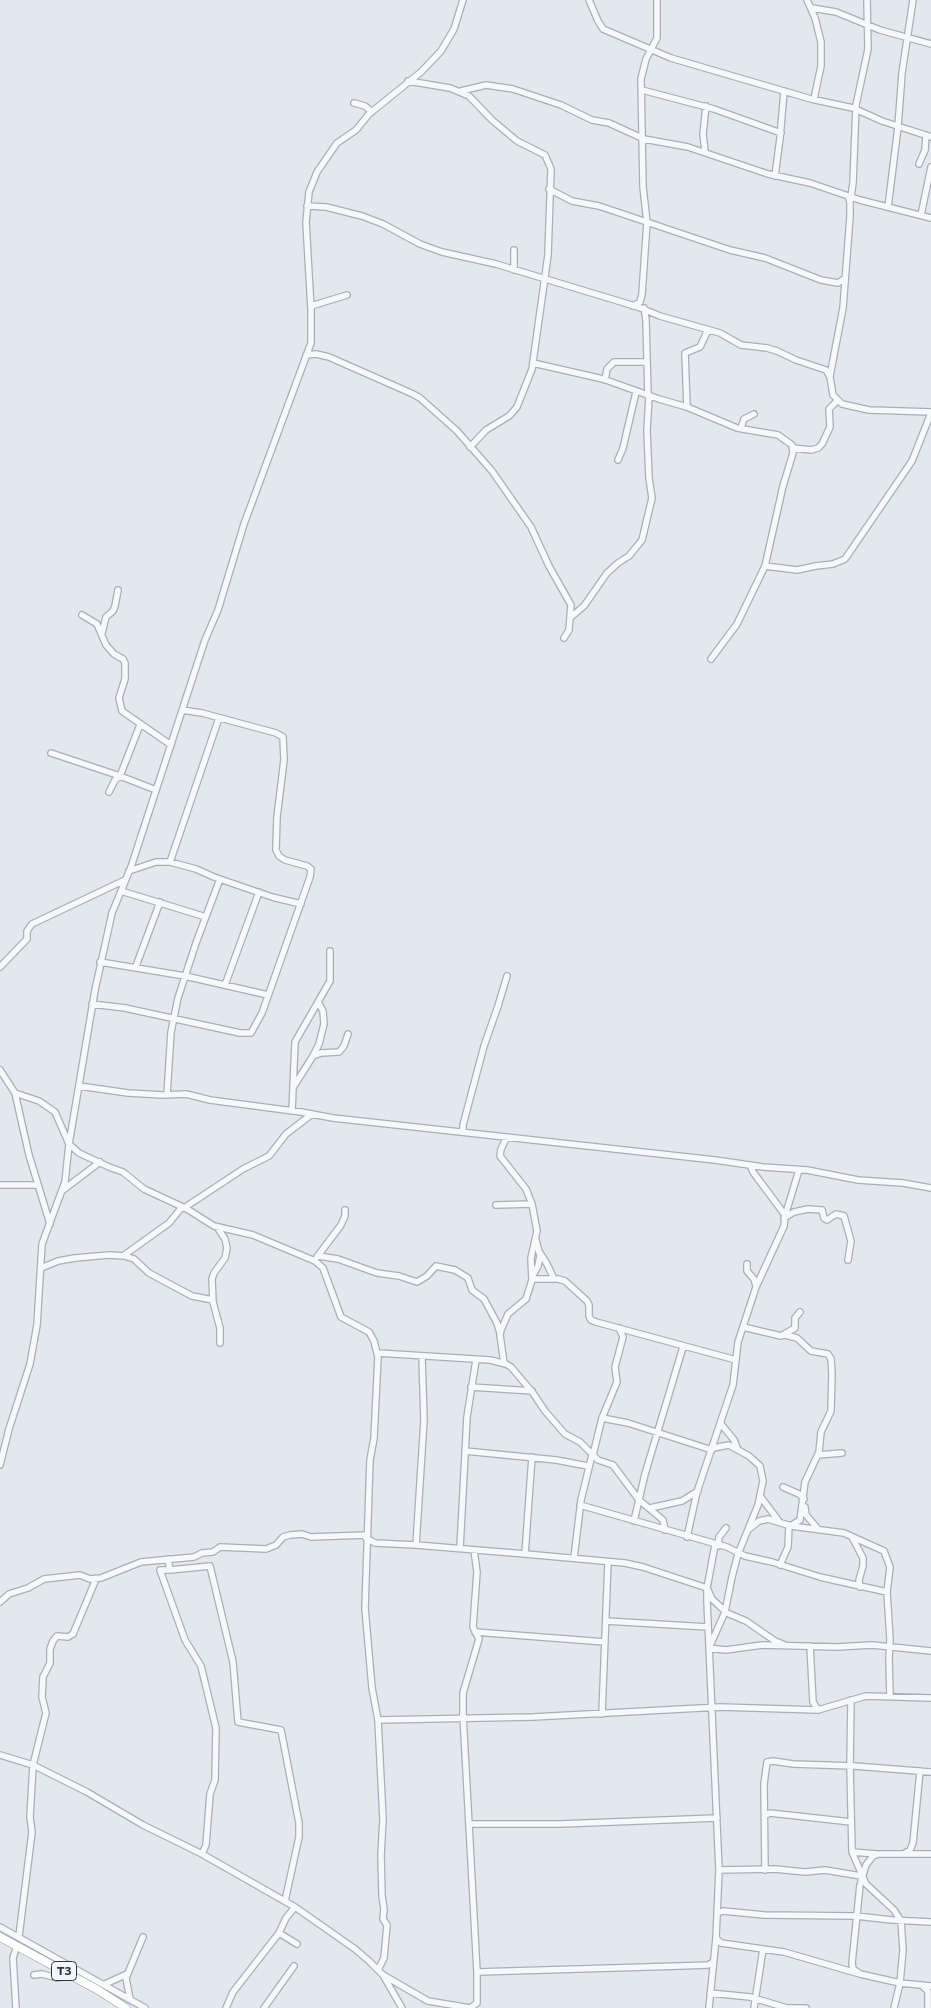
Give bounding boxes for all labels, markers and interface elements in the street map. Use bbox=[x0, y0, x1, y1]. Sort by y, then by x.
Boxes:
road number: T3 bbox=[52, 1962, 76, 1980]

